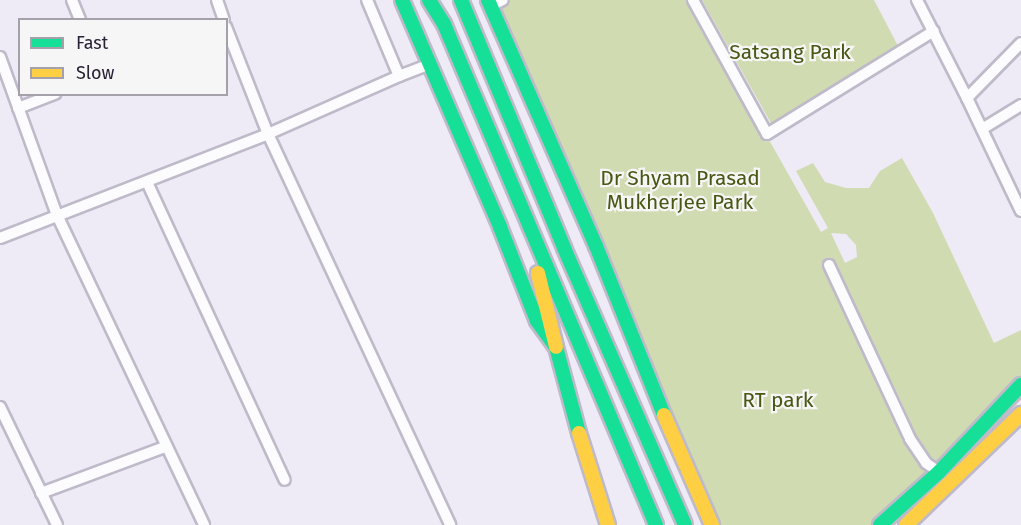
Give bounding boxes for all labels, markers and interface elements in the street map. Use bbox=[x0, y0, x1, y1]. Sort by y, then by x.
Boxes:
legend bbox=[18, 18, 228, 96]
text: Fast bbox=[76, 32, 108, 54]
park label: Satsang Park bbox=[729, 39, 851, 65]
text: Slow bbox=[76, 62, 114, 84]
park label: Dr Shyam Prasad Mukherjee Park bbox=[600, 165, 760, 215]
park label: RT park bbox=[742, 387, 814, 413]

